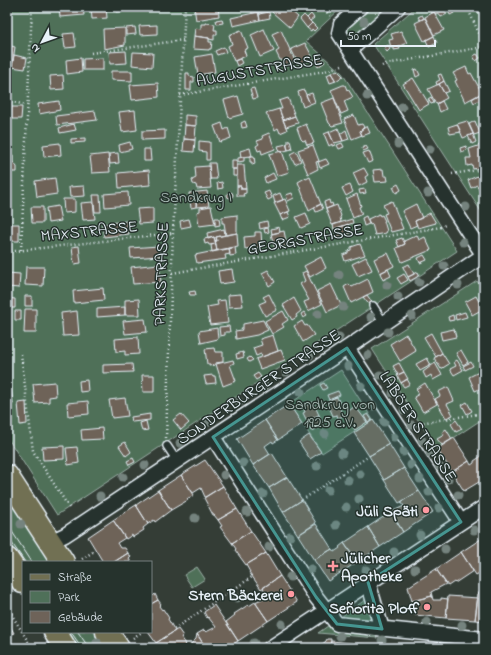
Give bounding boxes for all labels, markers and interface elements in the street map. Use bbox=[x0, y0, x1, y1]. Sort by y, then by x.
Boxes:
north arrow bbox=[22, 22, 62, 62]
scale bar bbox=[341, 22, 435, 48]
text: 50 m bbox=[347, 28, 371, 46]
text: N bbox=[27, 40, 44, 56]
street label: AUGUSTSTRASSE bbox=[194, 48, 324, 94]
park label: Sandkrug I bbox=[160, 186, 232, 210]
street label: MAXSTRASSE bbox=[40, 215, 139, 249]
street label: GEORGSTRASSE bbox=[246, 218, 365, 262]
street label: PARKSTRASSE bbox=[148, 222, 176, 326]
street label: SONDERBURGER STRASSE bbox=[173, 324, 346, 451]
street label: LABÖER STRASSE bbox=[372, 367, 462, 487]
park label: Sandkrug von 1925 e.V. bbox=[285, 393, 375, 435]
place label: Jüli Späti bbox=[356, 500, 418, 524]
marker: Jüli Späti bbox=[421, 505, 431, 515]
place label: Jülicher Apotheke bbox=[341, 547, 403, 589]
legend bbox=[22, 561, 152, 633]
marker: Jülicher Apotheke bbox=[328, 561, 338, 571]
text: Straße bbox=[58, 569, 92, 587]
place label: Stern Bäckerei bbox=[188, 584, 283, 608]
text: Park bbox=[58, 589, 80, 607]
marker: Stern Bäckerei bbox=[286, 589, 296, 599]
place label: Señorita Ploff bbox=[329, 597, 420, 621]
marker: Señorita Ploff bbox=[422, 602, 432, 612]
text: Gebäude bbox=[58, 609, 103, 627]

